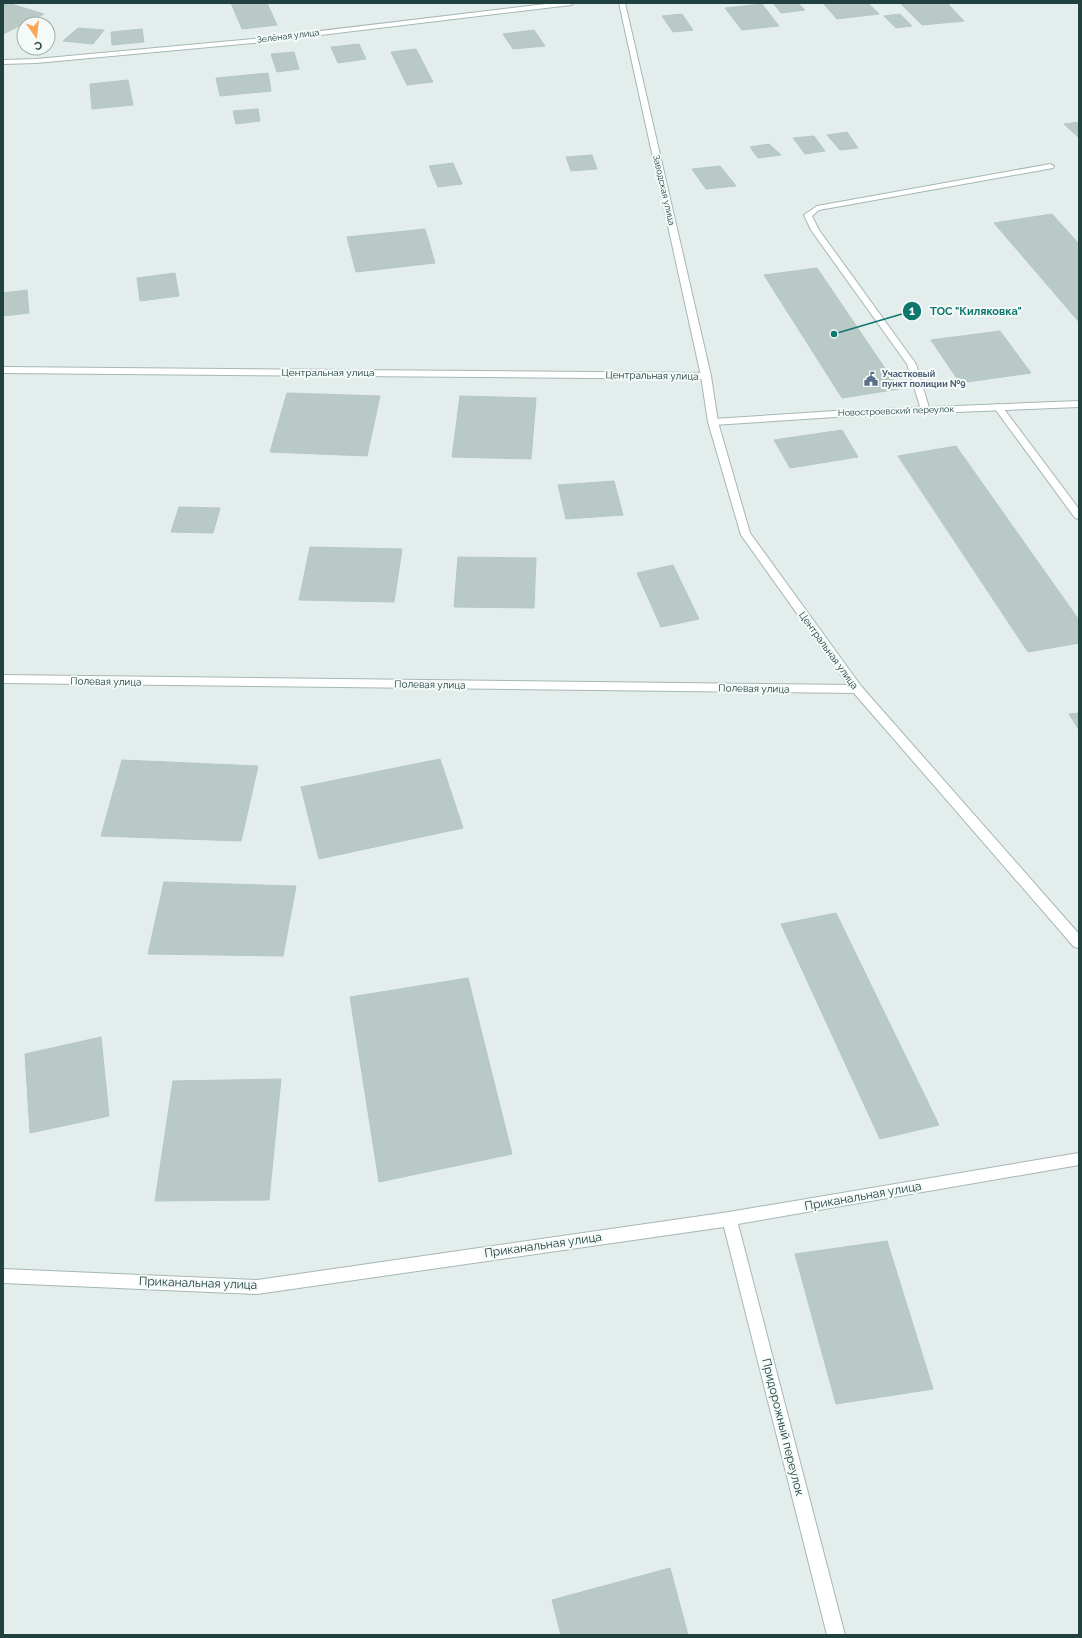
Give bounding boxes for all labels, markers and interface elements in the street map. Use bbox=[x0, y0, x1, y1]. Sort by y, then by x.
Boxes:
north arrow bbox=[16, 16, 56, 56]
street label: Зелёная улица bbox=[256, 27, 320, 45]
text: С bbox=[33, 38, 44, 53]
street label: Заводская улица bbox=[651, 154, 677, 226]
callout: ТОС "Киляковка" bbox=[902, 299, 1030, 322]
text: 1 bbox=[909, 304, 915, 318]
text: ТОС "Киляковка" bbox=[930, 305, 1022, 318]
street label: Центральная улица bbox=[281, 367, 375, 378]
street label: Центральная улица bbox=[605, 369, 699, 382]
place label: Участковый пункт полиции №9 bbox=[881, 369, 966, 389]
public building icon: Участковый пункт полиции №9 bbox=[863, 371, 879, 387]
street label: Новостроевский переулок bbox=[838, 404, 954, 418]
street label: Центральная улица bbox=[797, 609, 860, 691]
street label: Полевая улица bbox=[70, 675, 142, 688]
street label: Полевая улица bbox=[394, 678, 466, 691]
street label: Полевая улица bbox=[718, 682, 790, 695]
street label: Приканальная улица bbox=[803, 1179, 923, 1213]
street label: Приканальная улица bbox=[483, 1230, 603, 1260]
street label: Приканальная улица bbox=[139, 1274, 257, 1292]
street label: Придорожный переулок bbox=[759, 1357, 807, 1497]

